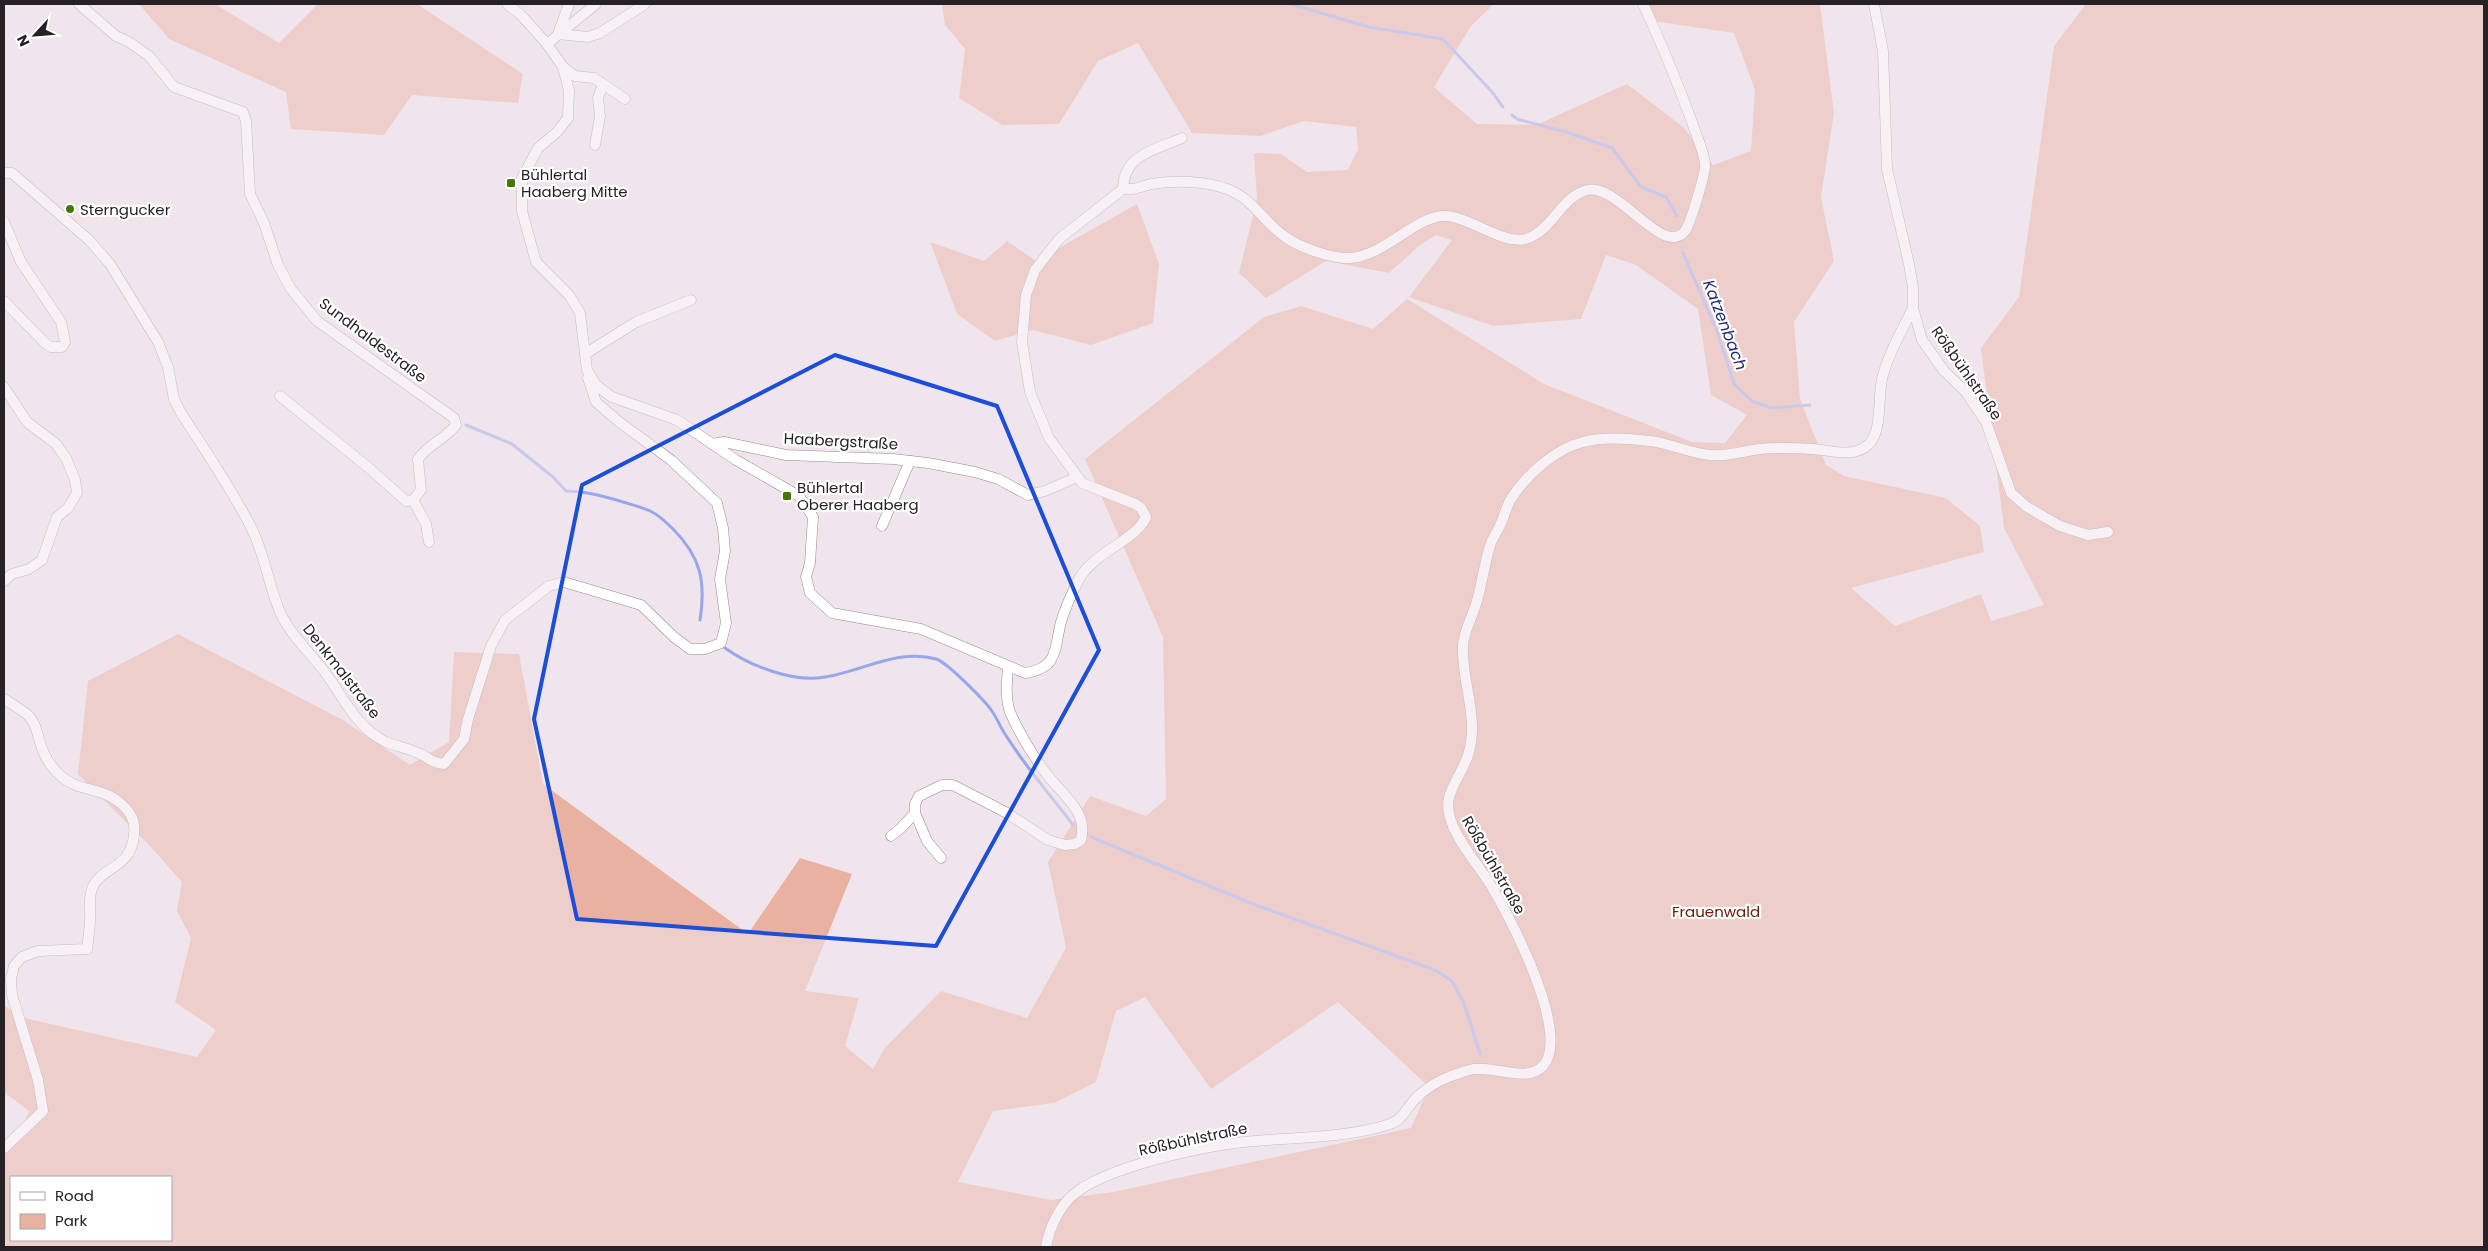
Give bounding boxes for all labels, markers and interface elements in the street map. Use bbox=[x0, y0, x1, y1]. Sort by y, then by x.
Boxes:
north arrow bbox=[10, 10, 60, 60]
text: N bbox=[12, 32, 35, 50]
place label: Bühlertal Haaberg Mitte bbox=[521, 164, 628, 202]
marker: Bühlertal Haaberg Mitte bbox=[505, 177, 517, 189]
place label: Sterngucker bbox=[80, 199, 171, 220]
marker: Sterngucker bbox=[64, 203, 76, 215]
water label: Katzenbach bbox=[1697, 276, 1753, 374]
street label: Sundhaldestraße bbox=[315, 293, 431, 387]
street label: Rößbühlstraße bbox=[1927, 322, 2007, 424]
street label: Haabergstraße bbox=[783, 428, 899, 454]
place label: Bühlertal Oberer Haaberg bbox=[797, 477, 919, 515]
marker: Bühlertal Oberer Haaberg bbox=[781, 490, 793, 502]
street label: Denkmalstraße bbox=[298, 619, 386, 723]
street label: Rößbühlstraße bbox=[1457, 812, 1531, 918]
park label: Frauenwald bbox=[1672, 901, 1760, 922]
street label: Rößbühlstraße bbox=[1137, 1117, 1249, 1161]
legend bbox=[10, 1176, 172, 1241]
text: Road bbox=[55, 1185, 94, 1206]
text: Park bbox=[55, 1210, 87, 1231]

